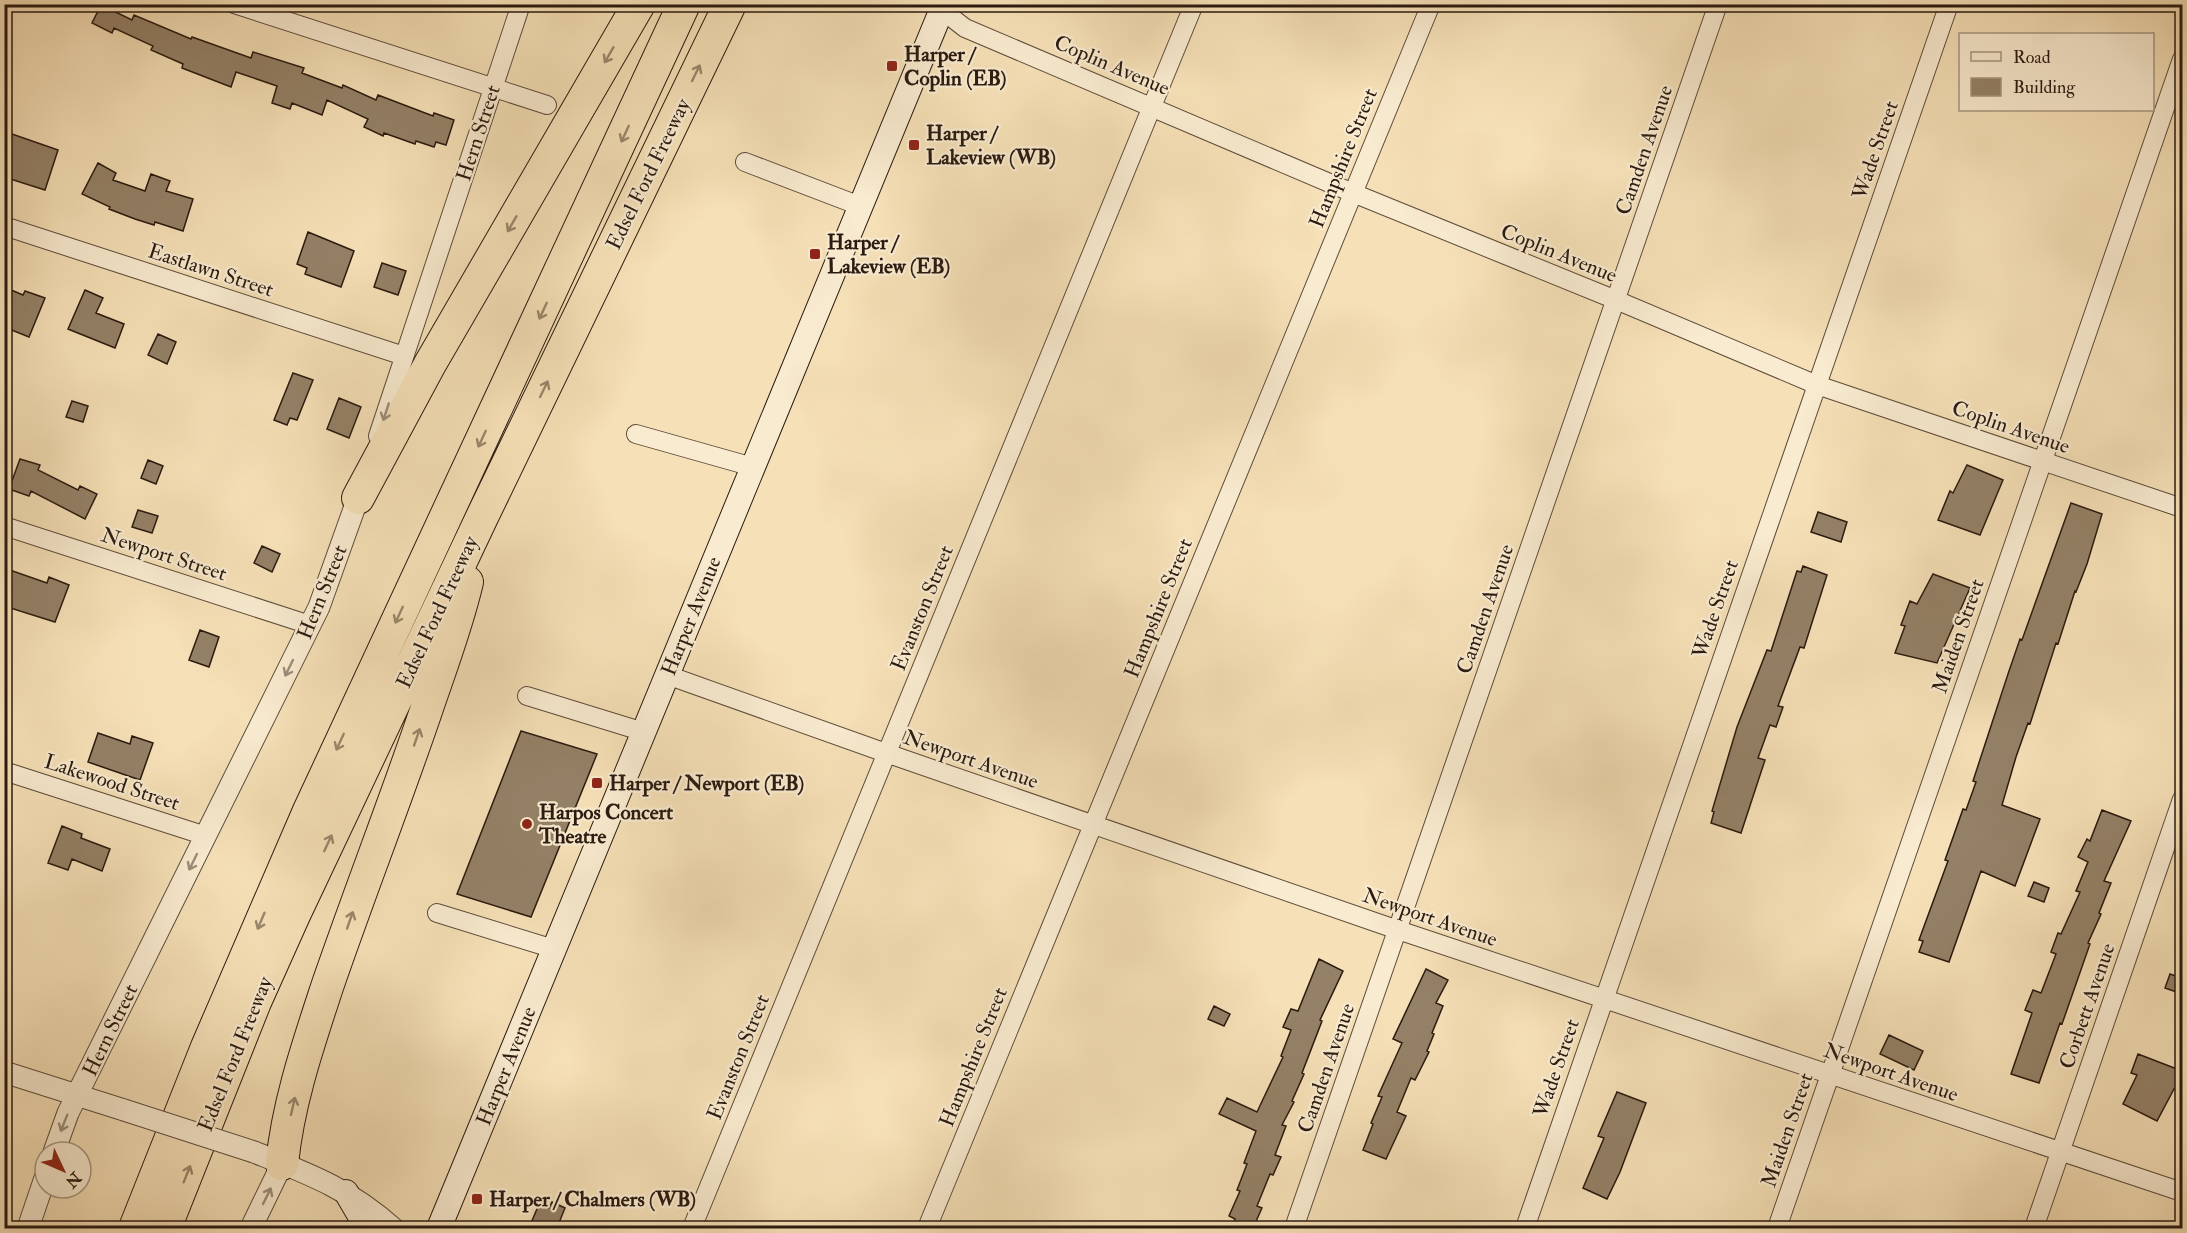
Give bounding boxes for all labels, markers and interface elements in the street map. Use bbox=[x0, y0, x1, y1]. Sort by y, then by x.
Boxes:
street label: Coplin Avenue bbox=[1050, 29, 1174, 102]
legend bbox=[1959, 33, 2154, 111]
place label: Harper / Coplin (EB) bbox=[904, 41, 1007, 92]
one-way arrow bbox=[603, 45, 614, 63]
text: Road bbox=[2013, 46, 2051, 69]
marker: Harper / Coplin (EB) bbox=[885, 59, 899, 73]
one-way arrow bbox=[691, 65, 703, 83]
text: Building bbox=[2013, 76, 2076, 99]
street label: Hern Street bbox=[450, 82, 507, 185]
street label: Camden Avenue bbox=[1610, 82, 1679, 219]
street label: Hampshire Street bbox=[1303, 84, 1384, 232]
street label: Edsel Ford Freeway bbox=[600, 93, 697, 254]
street label: Wade Street bbox=[1846, 97, 1905, 204]
place label: Harper / Lakeview (WB) bbox=[926, 120, 1056, 171]
one-way arrow bbox=[619, 124, 630, 143]
marker: Harper / Lakeview (WB) bbox=[907, 138, 921, 152]
one-way arrow bbox=[506, 215, 518, 232]
street label: Coplin Avenue bbox=[1497, 218, 1621, 289]
place label: Harper / Lakeview (EB) bbox=[827, 229, 950, 280]
street label: Eastlawn Street bbox=[145, 237, 277, 304]
marker: Harper / Lakeview (EB) bbox=[808, 247, 822, 261]
one-way arrow bbox=[536, 301, 548, 319]
one-way arrow bbox=[539, 380, 550, 398]
street label: Coplin Avenue bbox=[1948, 395, 2074, 460]
one-way arrow bbox=[380, 402, 391, 421]
one-way arrow bbox=[476, 429, 488, 447]
street label: Newport Street bbox=[98, 521, 230, 588]
street label: Edsel Ford Freeway bbox=[390, 531, 485, 693]
street label: Hampshire Street bbox=[1118, 534, 1199, 682]
street label: Hern Street bbox=[291, 541, 354, 643]
street label: Evanston Street bbox=[885, 541, 960, 675]
street label: Camden Avenue bbox=[1451, 541, 1520, 678]
street label: Harper Avenue bbox=[655, 552, 728, 680]
street label: Wade Street bbox=[1686, 556, 1745, 663]
street label: Maiden Street bbox=[1926, 575, 1991, 697]
one-way arrow bbox=[393, 606, 405, 624]
one-way arrow bbox=[282, 659, 294, 677]
street label: Newport Avenue bbox=[900, 724, 1042, 795]
one-way arrow bbox=[413, 728, 424, 747]
one-way arrow bbox=[334, 733, 345, 751]
street label: Lakewood Street bbox=[41, 748, 183, 817]
place label: Harper / Newport (EB) bbox=[609, 770, 804, 797]
marker: Harper / Newport (EB) bbox=[590, 776, 604, 790]
place label: Harpos Concert Theatre bbox=[538, 799, 673, 850]
marker: Harpos Concert Theatre bbox=[520, 817, 534, 831]
one-way arrow bbox=[323, 834, 335, 852]
one-way arrow bbox=[186, 852, 198, 870]
street label: Newport Avenue bbox=[1359, 882, 1501, 953]
one-way arrow bbox=[255, 911, 266, 929]
one-way arrow bbox=[345, 911, 356, 930]
street label: Corbett Avenue bbox=[2053, 940, 2122, 1073]
street label: Edsel Ford Freeway bbox=[192, 972, 279, 1136]
street label: Hern Street bbox=[77, 979, 144, 1081]
street label: Hampshire Street bbox=[933, 983, 1014, 1131]
street label: Evanston Street bbox=[701, 990, 776, 1124]
street label: Camden Avenue bbox=[1292, 1000, 1361, 1137]
street label: Harper Avenue bbox=[470, 1002, 543, 1130]
street label: Wade Street bbox=[1527, 1015, 1586, 1122]
street label: Newport Avenue bbox=[1820, 1037, 1962, 1108]
street label: Maiden Street bbox=[1755, 1069, 1820, 1191]
one-way arrow bbox=[287, 1097, 299, 1116]
one-way arrow bbox=[58, 1113, 69, 1132]
north arrow bbox=[33, 1140, 93, 1200]
one-way arrow bbox=[182, 1165, 193, 1184]
text: N bbox=[60, 1167, 86, 1192]
place label: Harper / Chalmers (WB) bbox=[489, 1186, 696, 1213]
one-way arrow bbox=[261, 1188, 273, 1206]
marker: Harper / Chalmers (WB) bbox=[470, 1192, 484, 1206]

